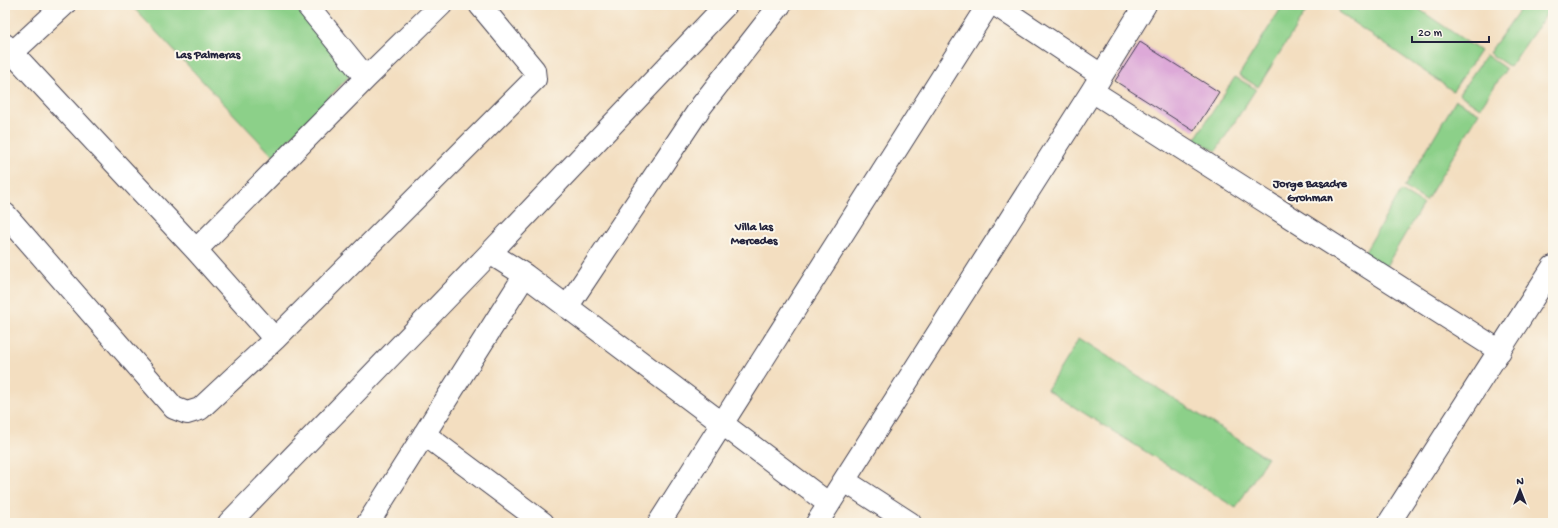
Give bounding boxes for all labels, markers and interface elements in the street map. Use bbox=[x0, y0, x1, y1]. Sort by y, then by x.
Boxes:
scale bar bbox=[1412, 18, 1489, 44]
text: 20 m bbox=[1418, 27, 1443, 41]
district label: Las Palmeras bbox=[176, 49, 241, 63]
district label: Jorge Basadre Grohman bbox=[1272, 178, 1348, 206]
district label: Villa las Mercedes bbox=[731, 221, 778, 249]
north arrow bbox=[1500, 470, 1540, 510]
text: N bbox=[1516, 476, 1524, 488]

